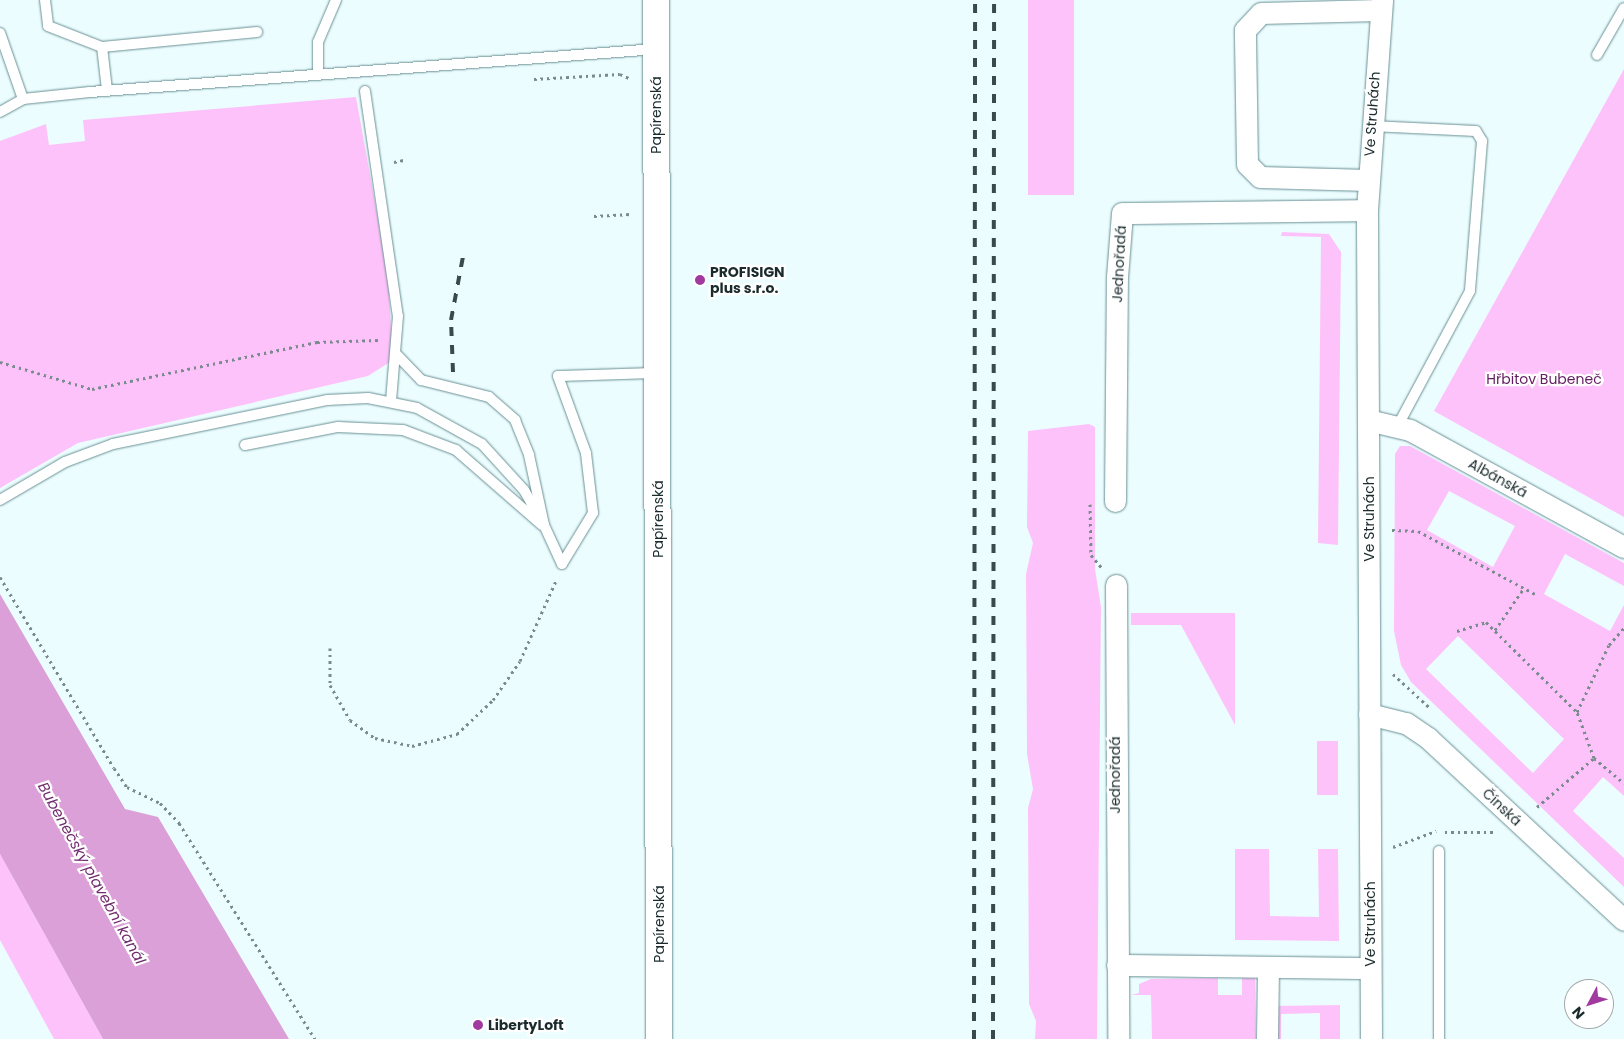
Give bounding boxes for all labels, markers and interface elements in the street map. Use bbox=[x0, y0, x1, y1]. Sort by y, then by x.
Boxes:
street label: Ve Struhách bbox=[1361, 71, 1383, 157]
street label: Papírenská bbox=[648, 76, 664, 154]
street label: Jednořadá bbox=[1109, 225, 1129, 303]
place label: PROFISIGN plus s.r.o. bbox=[710, 264, 785, 296]
marker: PROFISIGN plus s.r.o. bbox=[694, 274, 706, 286]
park label: Hřbitov Bubeneč bbox=[1486, 371, 1602, 387]
street label: Albánská bbox=[1466, 455, 1530, 501]
street label: Ve Struhách bbox=[1361, 476, 1377, 562]
street label: Papírenská bbox=[650, 480, 666, 558]
street label: Jednořadá bbox=[1107, 736, 1123, 814]
water label: Bubenečský plavební kanál bbox=[34, 779, 150, 967]
street label: Čínská bbox=[1479, 785, 1525, 829]
street label: Ve Struhách bbox=[1362, 881, 1378, 967]
street label: Papírenská bbox=[651, 885, 667, 963]
north arrow bbox=[1564, 979, 1614, 1029]
text: N bbox=[1567, 1003, 1589, 1023]
place label: LibertyLoft bbox=[488, 1017, 564, 1033]
marker: LibertyLoft bbox=[472, 1019, 484, 1031]

